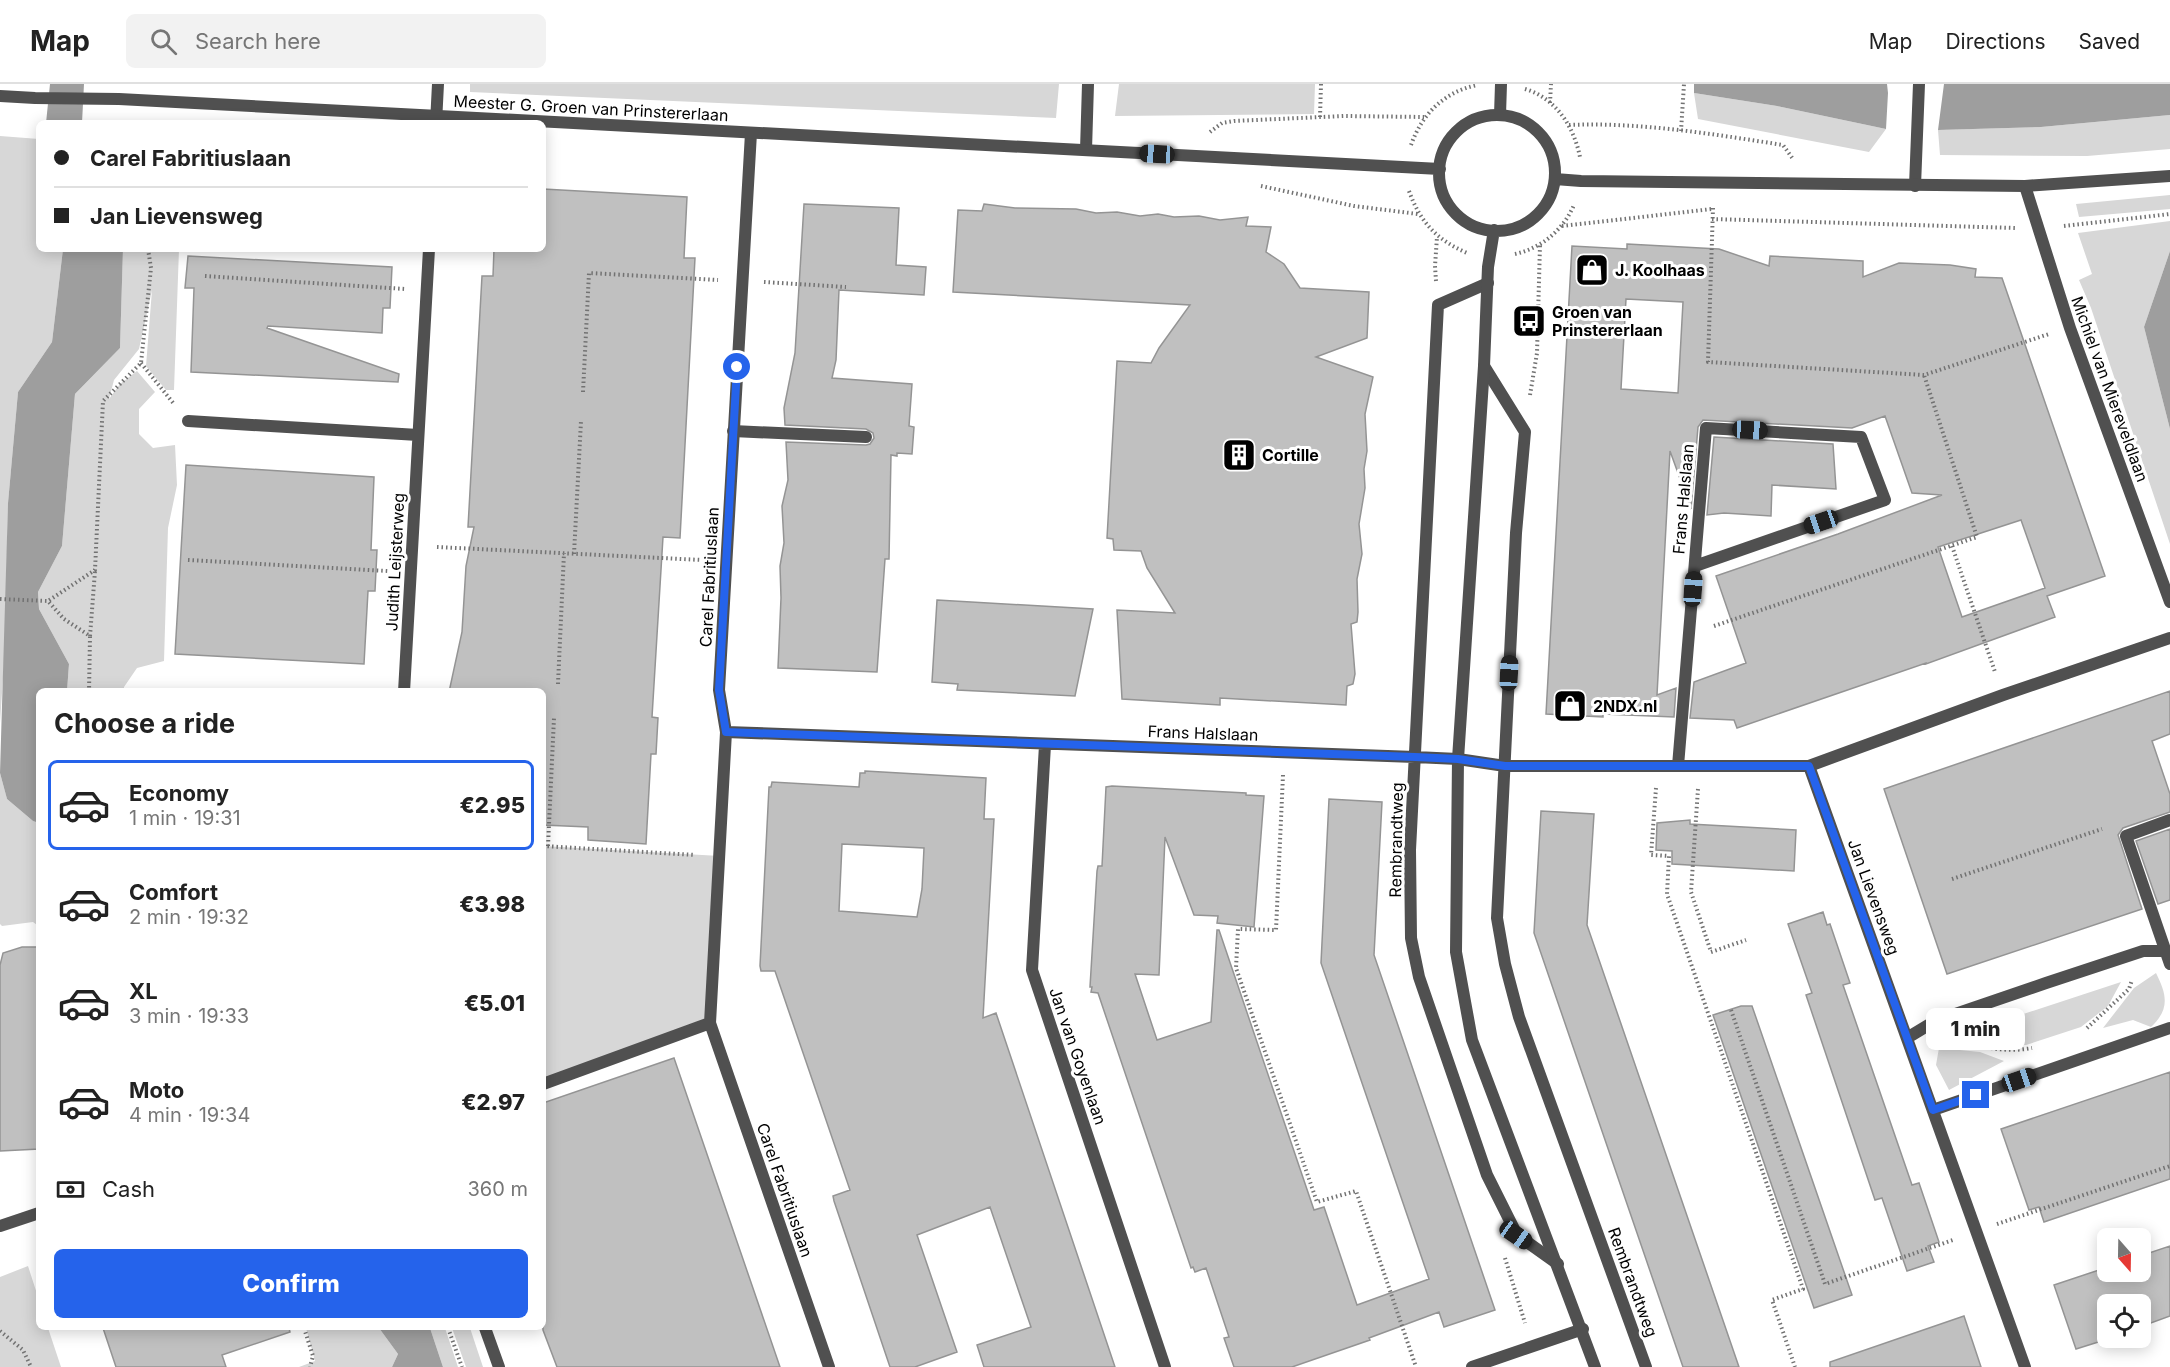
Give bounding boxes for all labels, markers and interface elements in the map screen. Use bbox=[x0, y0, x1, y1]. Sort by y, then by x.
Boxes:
search box bbox=[126, 14, 546, 68]
text: Map bbox=[30, 24, 90, 58]
icon: search bbox=[147, 25, 180, 58]
text: Search here bbox=[195, 28, 321, 54]
text: Map bbox=[1869, 29, 1912, 54]
text: Directions bbox=[1945, 29, 2046, 54]
text: Saved bbox=[2079, 29, 2140, 54]
street label: Meester G. Groen van Prinstererlaan bbox=[453, 91, 729, 125]
car bbox=[1139, 144, 1175, 164]
text: Carel Fabritiuslaan bbox=[90, 145, 291, 171]
text: Jan Lievensweg bbox=[90, 203, 263, 229]
shop icon: J. Koolhaas bbox=[1574, 252, 1610, 288]
place label: J. Koolhaas bbox=[1615, 260, 1705, 280]
street label: Michiel van Miereveldlaan bbox=[2067, 294, 2153, 484]
place label: Groen van Prinstererlaan bbox=[1552, 302, 1663, 340]
bus stop icon: Groen van Prinstererlaan bbox=[1511, 303, 1547, 339]
route start bbox=[723, 353, 750, 380]
car bbox=[1732, 420, 1768, 440]
building icon: Cortille bbox=[1221, 437, 1257, 473]
street label: Frans Halslaan bbox=[1668, 443, 1698, 555]
place label: Cortille bbox=[1262, 445, 1319, 465]
street label: Judith Leijsterweg bbox=[381, 492, 409, 632]
street label: Carel Fabritiuslaan bbox=[695, 506, 723, 648]
car bbox=[1801, 508, 1841, 536]
car bbox=[1683, 570, 1703, 608]
car bbox=[1499, 655, 1519, 691]
shop icon: 2NDX.nl bbox=[1552, 688, 1588, 724]
place label: 2NDX.nl bbox=[1593, 696, 1657, 716]
text: Choose a ride bbox=[54, 707, 235, 740]
street label: Frans Halslaan bbox=[1147, 721, 1259, 745]
icon: car bbox=[57, 778, 111, 832]
text: Economy bbox=[129, 780, 229, 806]
street label: Rembrandtweg bbox=[1385, 782, 1407, 898]
text: €2.95 bbox=[459, 792, 525, 818]
text: 1 min · 19:31 bbox=[129, 806, 241, 830]
street label: Jan Lievensweg bbox=[1844, 836, 1904, 958]
icon: car bbox=[57, 877, 111, 931]
text: Comfort bbox=[129, 879, 218, 905]
text: €3.98 bbox=[459, 891, 525, 917]
text: 2 min · 19:32 bbox=[129, 905, 249, 929]
icon: car bbox=[57, 976, 111, 1030]
text: XL bbox=[129, 978, 158, 1004]
street label: Jan van Goyenlaan bbox=[1045, 985, 1111, 1127]
text: €5.01 bbox=[464, 990, 525, 1016]
text: 3 min · 19:33 bbox=[129, 1004, 249, 1028]
callout: 1 min bbox=[1926, 1008, 2026, 1050]
text: 1 min bbox=[1950, 1017, 2001, 1041]
car bbox=[1999, 1066, 2039, 1094]
icon: car bbox=[57, 1075, 111, 1129]
text: Moto bbox=[129, 1077, 184, 1103]
route end bbox=[1962, 1081, 1989, 1108]
text: €2.97 bbox=[461, 1089, 525, 1115]
text: 4 min · 19:34 bbox=[129, 1103, 250, 1127]
street label: Carel Fabritiuslaan bbox=[753, 1120, 817, 1260]
icon: cash bbox=[54, 1173, 87, 1206]
text: Cash bbox=[102, 1176, 155, 1202]
text: 360 m bbox=[467, 1177, 528, 1201]
car bbox=[1496, 1217, 1536, 1253]
street label: Rembrandtweg bbox=[1604, 1224, 1662, 1340]
north arrow bbox=[2097, 1228, 2151, 1282]
map controls bbox=[2097, 1228, 2151, 1348]
button: Confirm bbox=[54, 1249, 528, 1318]
button: locate bbox=[2097, 1294, 2151, 1348]

